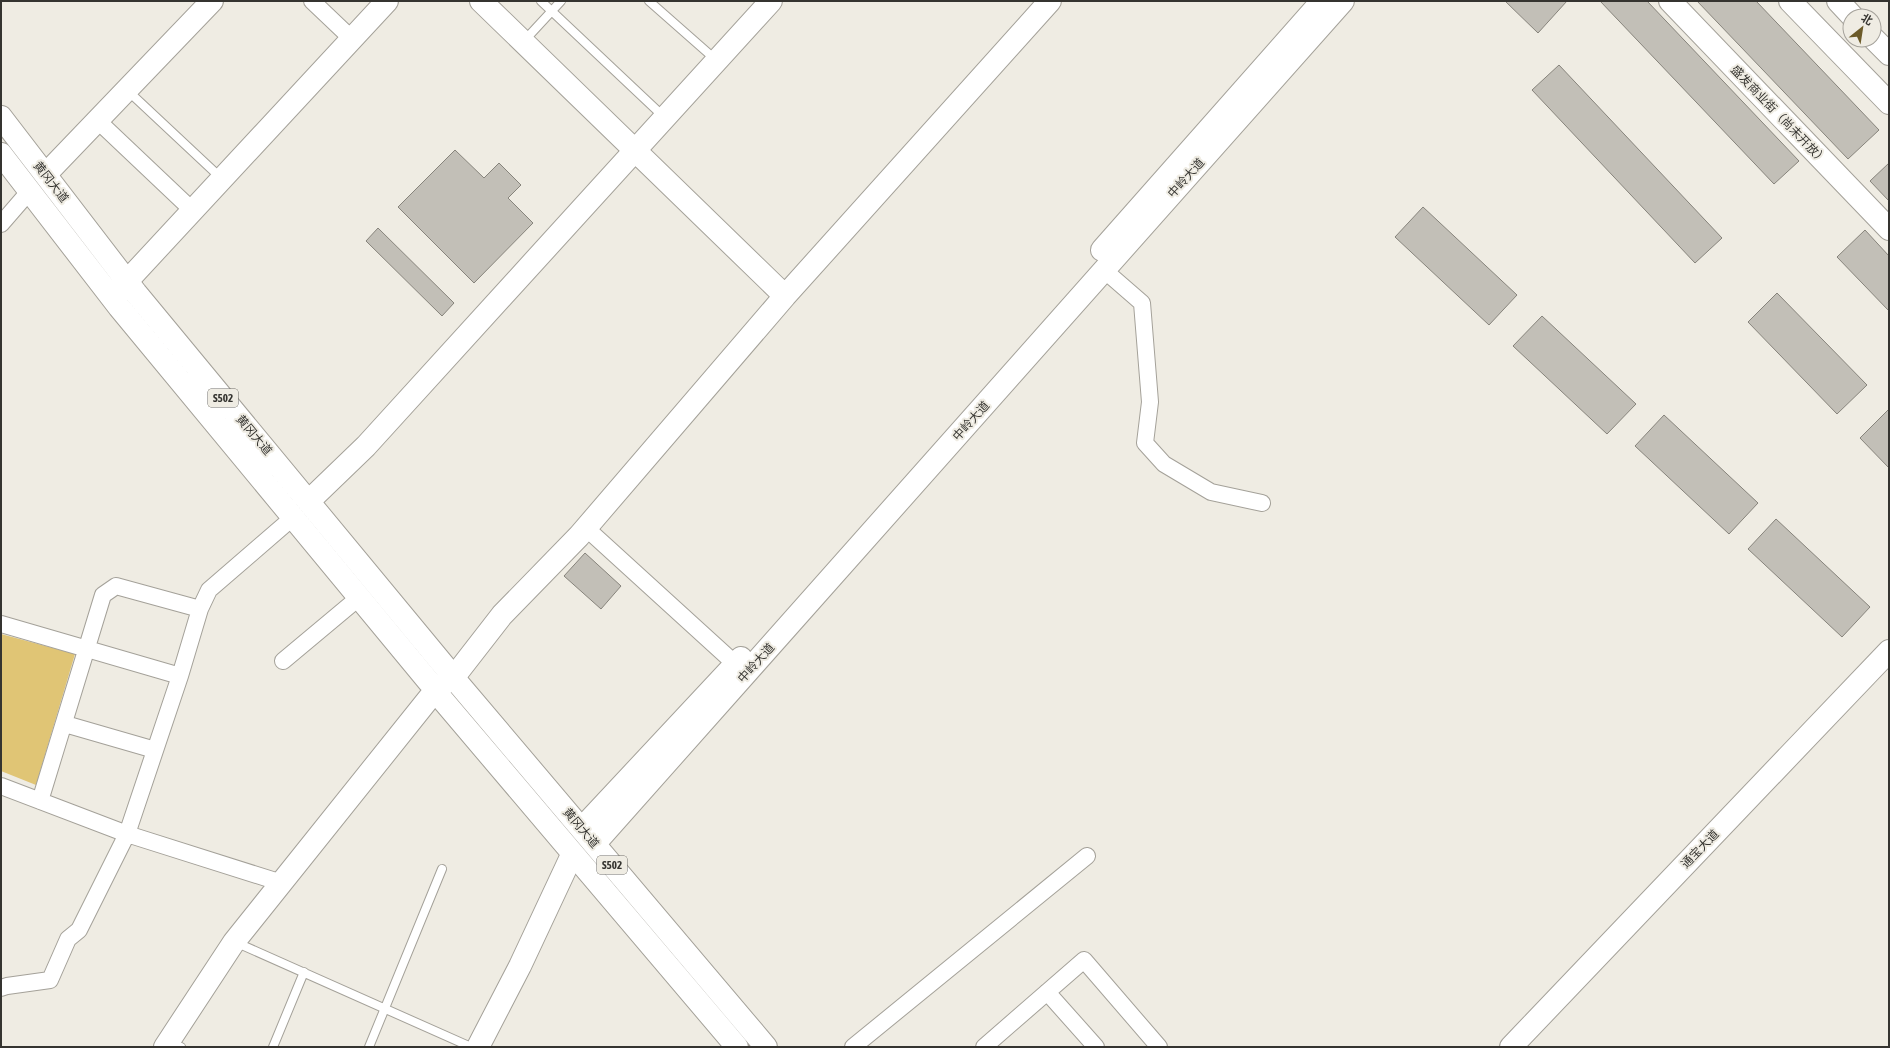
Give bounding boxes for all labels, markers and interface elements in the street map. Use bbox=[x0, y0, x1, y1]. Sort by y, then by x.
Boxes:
north arrow bbox=[1842, 8, 1882, 48]
text: 北 bbox=[1859, 11, 1875, 27]
street label: 盛发商业街（尚未开放） bbox=[1728, 63, 1830, 167]
street label: 中岭大道 bbox=[1165, 155, 1207, 201]
street label: 黄冈大道 bbox=[31, 159, 71, 205]
road number: S502 bbox=[208, 389, 238, 407]
street label: 中岭大道 bbox=[950, 398, 992, 444]
street label: 黄冈大道 bbox=[233, 412, 275, 458]
street label: 中岭大道 bbox=[735, 640, 777, 686]
street label: 黄冈大道 bbox=[560, 805, 602, 851]
street label: 通宝大道 bbox=[1678, 827, 1722, 871]
road number: S502 bbox=[597, 856, 627, 874]

